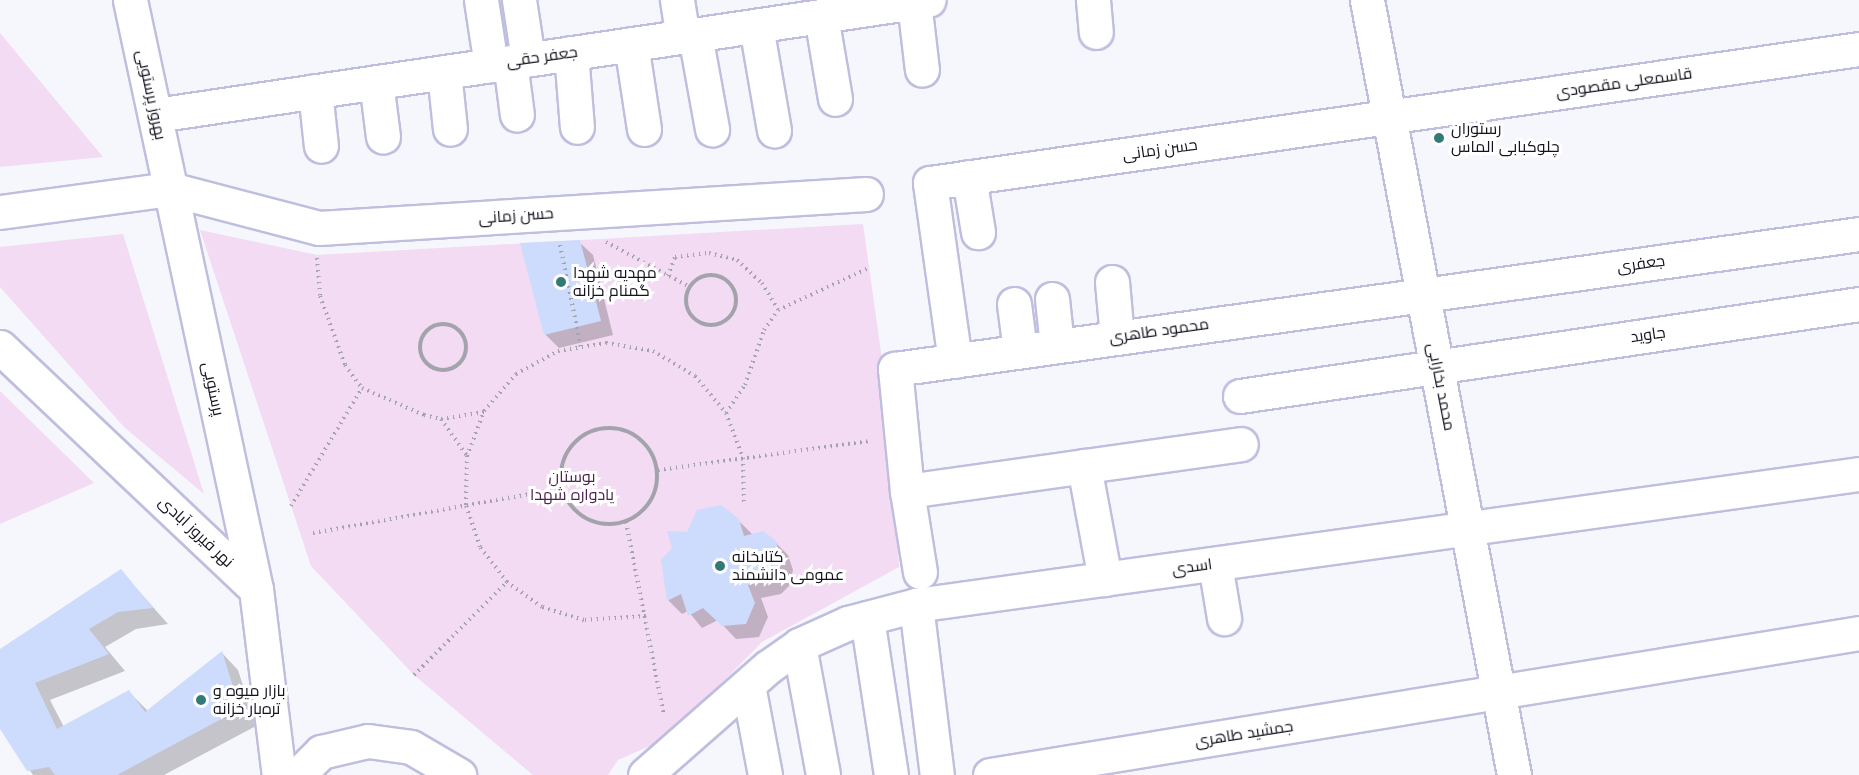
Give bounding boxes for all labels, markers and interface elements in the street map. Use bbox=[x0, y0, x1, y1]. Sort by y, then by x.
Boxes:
street label: جعفر حقی bbox=[505, 43, 579, 71]
street label: بهروز پرستویی bbox=[132, 48, 170, 142]
street label: قاسمعلی مقصودی bbox=[1555, 64, 1693, 102]
place label: رستوران چلوکبابی الماس bbox=[1451, 119, 1560, 157]
marker: رستوران چلوکبابی الماس bbox=[1432, 131, 1446, 145]
street label: حسن زمانی bbox=[1121, 135, 1199, 165]
street label: حسن زمانی bbox=[478, 204, 554, 228]
street label: جعفری bbox=[1616, 251, 1666, 277]
place label: مهدیه شهدا گمنام خزانه bbox=[573, 263, 657, 301]
marker: مهدیه شهدا گمنام خزانه bbox=[554, 275, 568, 289]
street label: محمود طاهری bbox=[1108, 315, 1210, 347]
street label: جاوید bbox=[1629, 323, 1667, 347]
street label: محمد بخارایی bbox=[1423, 341, 1459, 433]
street label: پرستویی bbox=[198, 360, 228, 418]
park label: بوستان یادواره شهدا bbox=[530, 467, 614, 505]
street label: نهر فیروز آبادی bbox=[154, 492, 238, 572]
place label: کتابخانه عمومی دانشمند bbox=[732, 547, 844, 585]
street label: اسدی bbox=[1171, 555, 1213, 579]
marker: کتابخانه عمومی دانشمند bbox=[713, 559, 727, 573]
place label: بازار میوه و تره‌بار خزانه bbox=[213, 681, 286, 719]
marker: بازار میوه و تره‌بار خزانه bbox=[194, 693, 208, 707]
street label: جمشید طاهری bbox=[1193, 717, 1295, 751]

